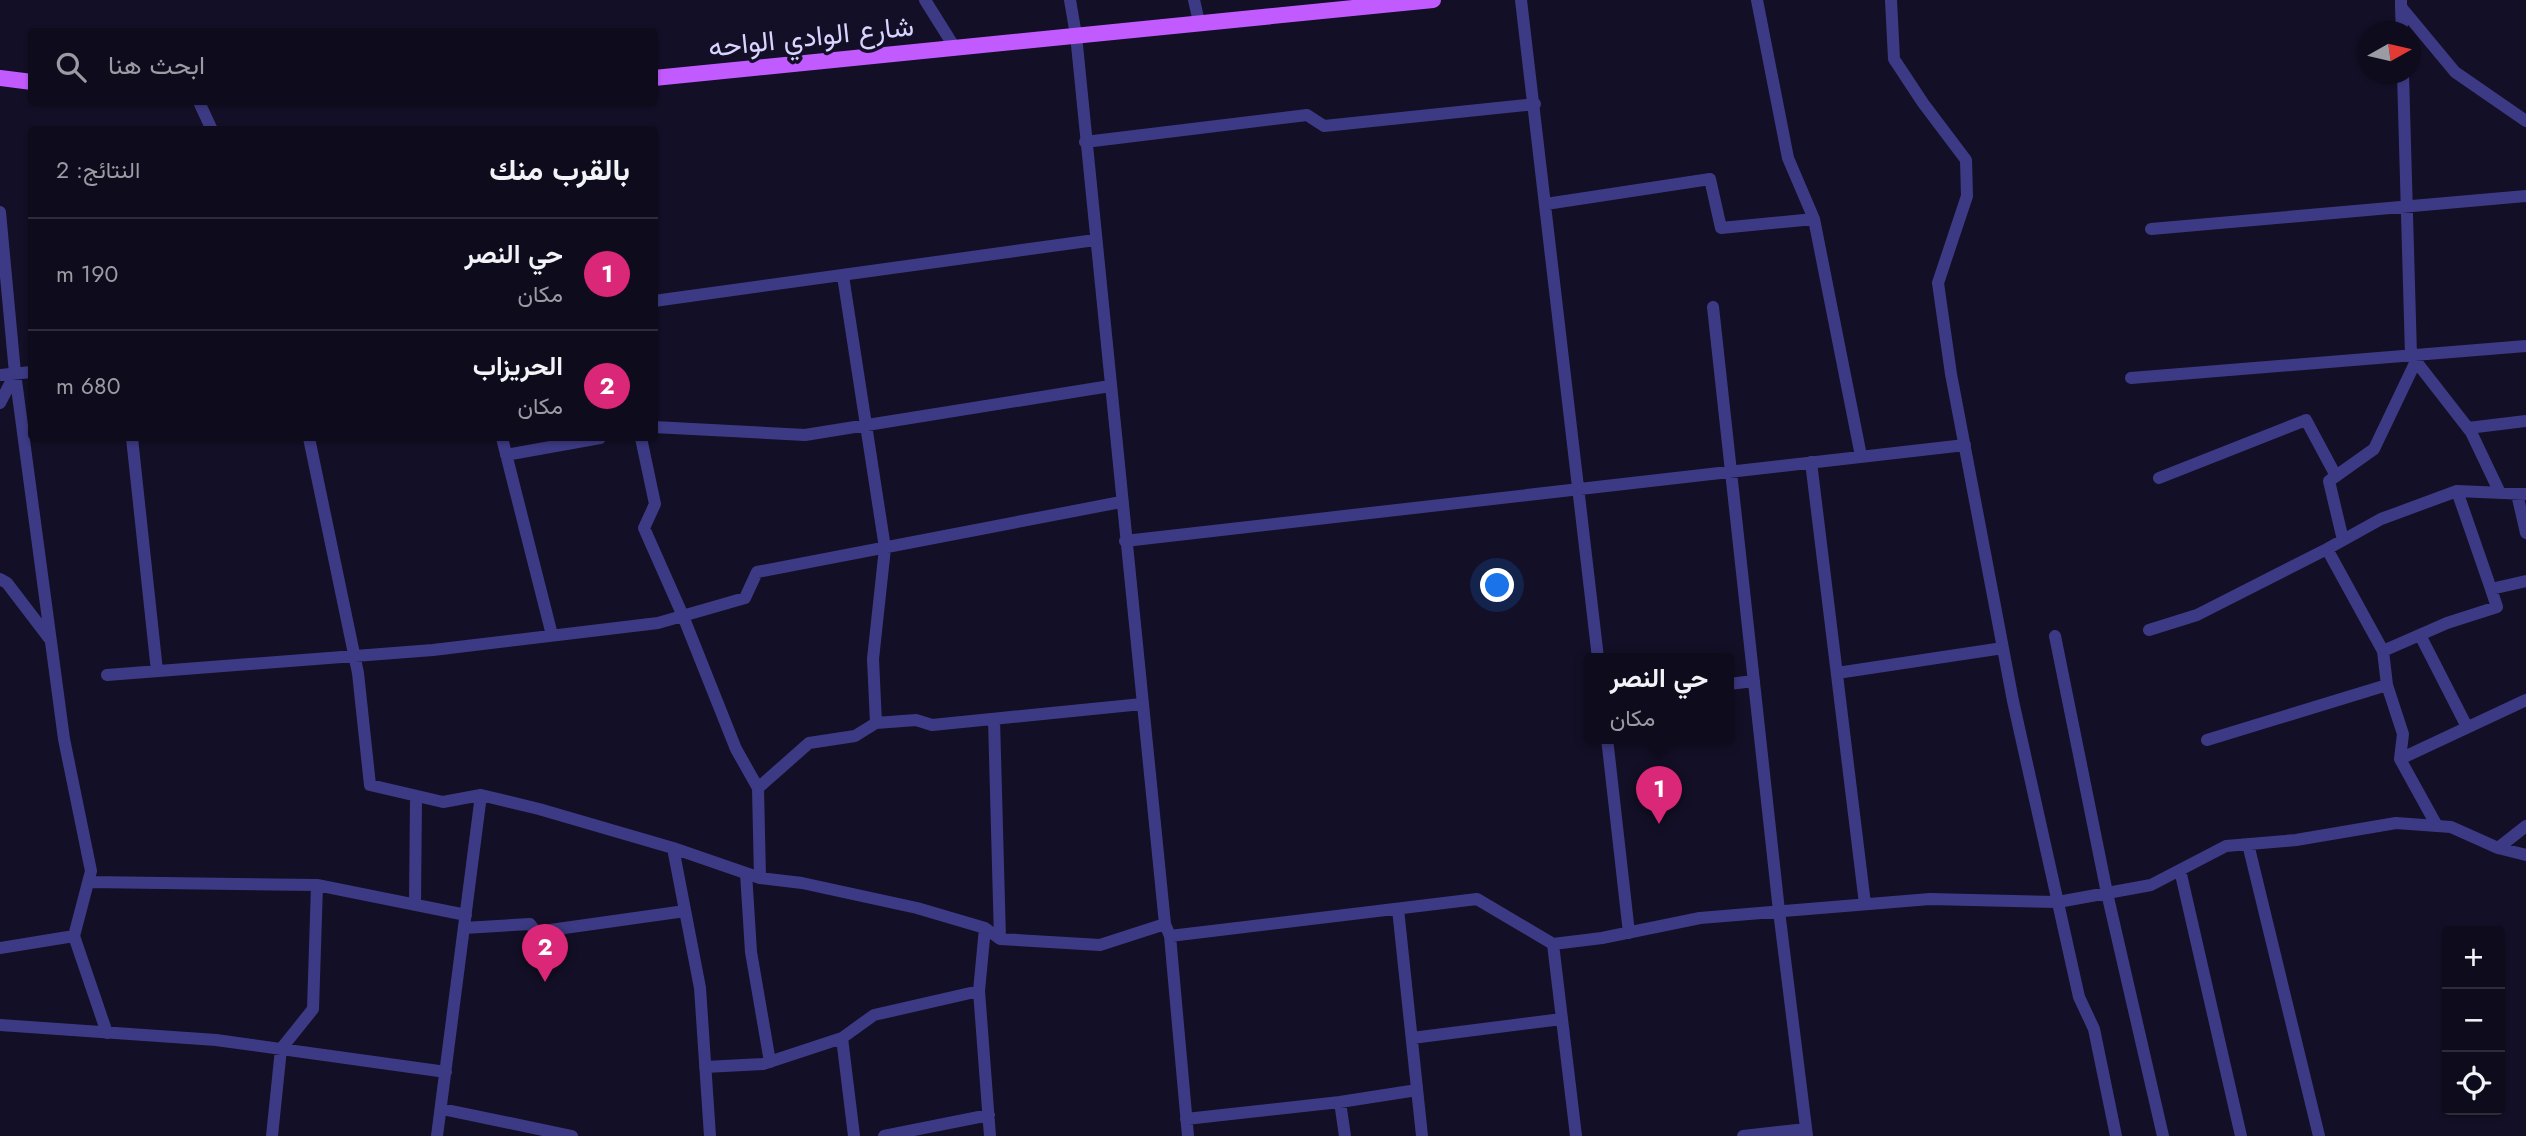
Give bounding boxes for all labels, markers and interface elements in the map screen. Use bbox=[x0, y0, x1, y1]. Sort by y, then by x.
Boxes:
street label: شارع الوادي الواحه bbox=[706, 5, 916, 70]
north arrow bbox=[2358, 21, 2421, 84]
search box bbox=[28, 28, 658, 105]
text: ابحث هنا bbox=[108, 46, 205, 84]
icon: search bbox=[52, 48, 90, 86]
text: بالقرب منك bbox=[489, 148, 630, 191]
text: النتائج: 2 bbox=[56, 153, 140, 187]
text: حي النصر bbox=[464, 235, 563, 273]
text: 190 m bbox=[56, 257, 118, 291]
text: 1 bbox=[601, 257, 613, 291]
text: مكان bbox=[517, 277, 563, 311]
text: الحريزاب bbox=[473, 347, 563, 385]
text: 680 m bbox=[56, 369, 120, 403]
text: 2 bbox=[599, 369, 615, 403]
text: مكان bbox=[517, 389, 563, 423]
your location bbox=[1480, 568, 1514, 602]
popup bbox=[1584, 653, 1734, 744]
text: حي النصر bbox=[1610, 659, 1708, 697]
text: مكان bbox=[1610, 701, 1655, 735]
pin: 1 bbox=[1636, 766, 1682, 824]
pin: 2 bbox=[522, 924, 568, 982]
map controls bbox=[2442, 926, 2505, 1115]
button: + bbox=[2442, 926, 2505, 989]
button: − bbox=[2442, 989, 2505, 1052]
button: locate bbox=[2442, 1052, 2505, 1115]

